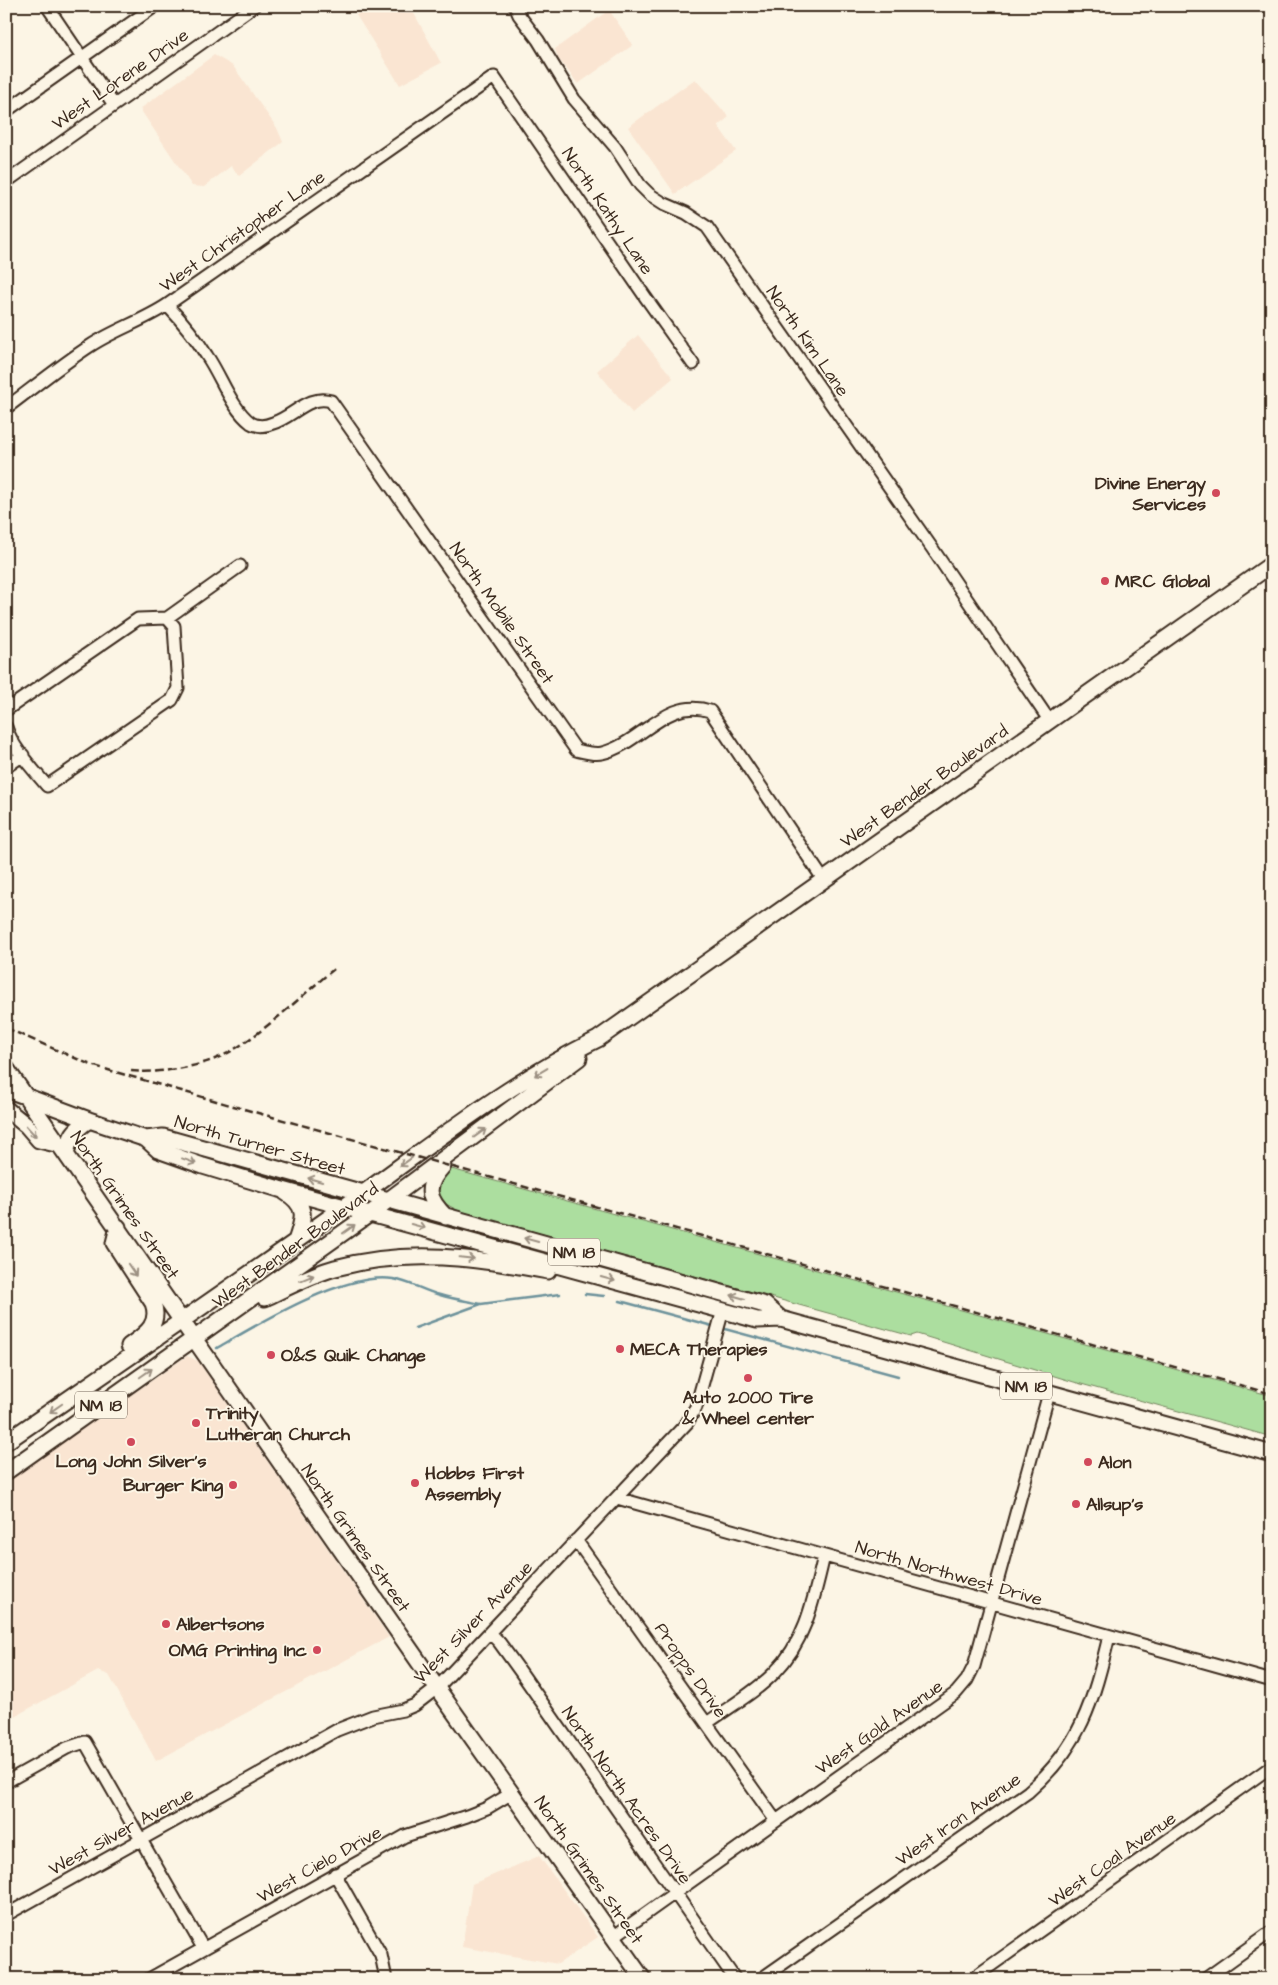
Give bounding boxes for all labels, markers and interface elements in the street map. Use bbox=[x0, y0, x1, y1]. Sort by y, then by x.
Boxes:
street label: West Lorene Drive bbox=[47, 23, 194, 136]
street label: North Kathy Lane bbox=[555, 143, 660, 281]
street label: West Christopher Lane bbox=[154, 164, 330, 298]
street label: North Kim Lane bbox=[760, 281, 855, 402]
place label: Divine Energy Services bbox=[1095, 471, 1206, 517]
marker: Divine Energy Services bbox=[1210, 487, 1222, 499]
street label: North Mobile Street bbox=[443, 537, 560, 690]
place label: MRC Global bbox=[1115, 569, 1210, 594]
marker: MRC Global bbox=[1099, 575, 1111, 587]
street label: West Bender Boulevard bbox=[835, 719, 1013, 854]
one-way arrow bbox=[534, 1067, 548, 1077]
street label: North Turner Street bbox=[172, 1109, 349, 1182]
one-way arrow bbox=[25, 1125, 37, 1138]
street label: North Grimes Street bbox=[64, 1126, 186, 1285]
one-way arrow bbox=[473, 1128, 487, 1138]
one-way arrow bbox=[181, 1157, 196, 1166]
one-way arrow bbox=[399, 1157, 413, 1167]
one-way arrow bbox=[308, 1175, 324, 1185]
street label: West Bender Boulevard bbox=[207, 1176, 384, 1314]
one-way arrow bbox=[409, 1222, 425, 1232]
one-way arrow bbox=[342, 1224, 356, 1234]
one-way arrow bbox=[523, 1235, 539, 1245]
road number: NM 18 bbox=[548, 1238, 600, 1266]
one-way arrow bbox=[459, 1253, 475, 1263]
one-way arrow bbox=[126, 1263, 137, 1277]
one-way arrow bbox=[299, 1273, 314, 1283]
one-way arrow bbox=[600, 1274, 616, 1284]
one-way arrow bbox=[730, 1292, 746, 1302]
place label: MECA Therapies bbox=[630, 1337, 768, 1362]
place label: O&S Quik Change bbox=[281, 1343, 426, 1369]
marker: MECA Therapies bbox=[614, 1343, 626, 1355]
marker: O&S Quik Change bbox=[265, 1349, 277, 1361]
one-way arrow bbox=[139, 1368, 153, 1379]
marker: Auto 2000 Tire & Wheel center bbox=[742, 1372, 754, 1384]
road number: NM 18 bbox=[1000, 1372, 1052, 1400]
place label: Auto 2000 Tire & Wheel center bbox=[681, 1385, 814, 1431]
road number: NM 18 bbox=[75, 1392, 127, 1418]
place label: Trinity Lutheran Church bbox=[205, 1401, 351, 1447]
one-way arrow bbox=[49, 1403, 63, 1413]
marker: Trinity Lutheran Church bbox=[190, 1417, 202, 1429]
marker: Long John Silver's bbox=[125, 1436, 137, 1448]
place label: Long John Silver's bbox=[56, 1449, 206, 1475]
place label: Alon bbox=[1098, 1450, 1132, 1475]
marker: Alon bbox=[1082, 1456, 1094, 1468]
street label: North Grimes Street bbox=[295, 1459, 417, 1618]
place label: Hobbs First Assembly bbox=[425, 1461, 525, 1508]
place label: Burger King bbox=[123, 1473, 224, 1499]
marker: Hobbs First Assembly bbox=[409, 1477, 421, 1489]
marker: Burger King bbox=[227, 1479, 239, 1491]
place label: Allsup's bbox=[1086, 1492, 1143, 1517]
marker: Allsup's bbox=[1070, 1498, 1082, 1510]
street label: North Northwest Drive bbox=[852, 1535, 1046, 1612]
street label: West Silver Avenue bbox=[408, 1555, 539, 1689]
place label: Albertsons bbox=[176, 1612, 265, 1637]
marker: Albertsons bbox=[160, 1618, 172, 1630]
street label: Propps Drive bbox=[648, 1618, 733, 1723]
place label: OMG Printing Inc bbox=[169, 1638, 308, 1664]
marker: OMG Printing Inc bbox=[311, 1644, 323, 1656]
street label: West Gold Avenue bbox=[810, 1674, 948, 1781]
street label: North North Acres Drive bbox=[556, 1701, 698, 1889]
street label: West Iron Avenue bbox=[891, 1767, 1026, 1872]
street label: West Silver Avenue bbox=[44, 1781, 198, 1882]
street label: North Grimes Street bbox=[528, 1791, 650, 1950]
street label: West Coal Avenue bbox=[1043, 1806, 1181, 1913]
street label: West Cielo Drive bbox=[252, 1820, 386, 1909]

